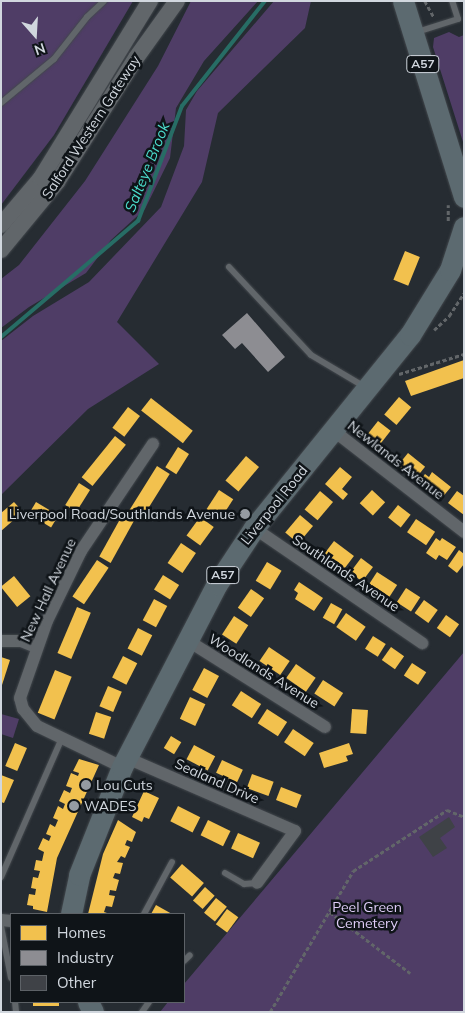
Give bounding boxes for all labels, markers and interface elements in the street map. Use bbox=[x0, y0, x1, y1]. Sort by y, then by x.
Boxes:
north arrow bbox=[10, 10, 60, 60]
text: N bbox=[32, 39, 48, 59]
street label: Salford Western Gateway bbox=[38, 52, 144, 202]
road number: A57 bbox=[406, 54, 440, 74]
water label: Salteye Brook bbox=[121, 119, 173, 215]
street label: Newlands Avenue bbox=[344, 417, 448, 503]
street label: Liverpool Road bbox=[237, 462, 311, 548]
place label: Liverpool Road/Southlands Avenue bbox=[9, 506, 235, 522]
marker: Liverpool Road/Southlands Avenue bbox=[239, 508, 251, 520]
street label: Southlands Avenue bbox=[289, 531, 403, 615]
street label: New Hall Avenue bbox=[17, 536, 79, 644]
road number: A57 bbox=[206, 566, 240, 584]
street label: Woodlands Avenue bbox=[206, 630, 322, 712]
street label: Sealand Drive bbox=[172, 755, 262, 807]
place label: Lou Cuts bbox=[96, 777, 153, 793]
marker: Lou Cuts bbox=[80, 779, 92, 791]
place label: WADES bbox=[84, 798, 136, 814]
marker: WADES bbox=[68, 800, 80, 812]
park label: Peel Green Cemetery bbox=[332, 899, 402, 932]
legend bbox=[10, 913, 185, 1003]
text: Homes bbox=[57, 923, 106, 942]
text: Industry bbox=[57, 948, 114, 967]
text: Other bbox=[57, 973, 96, 992]

